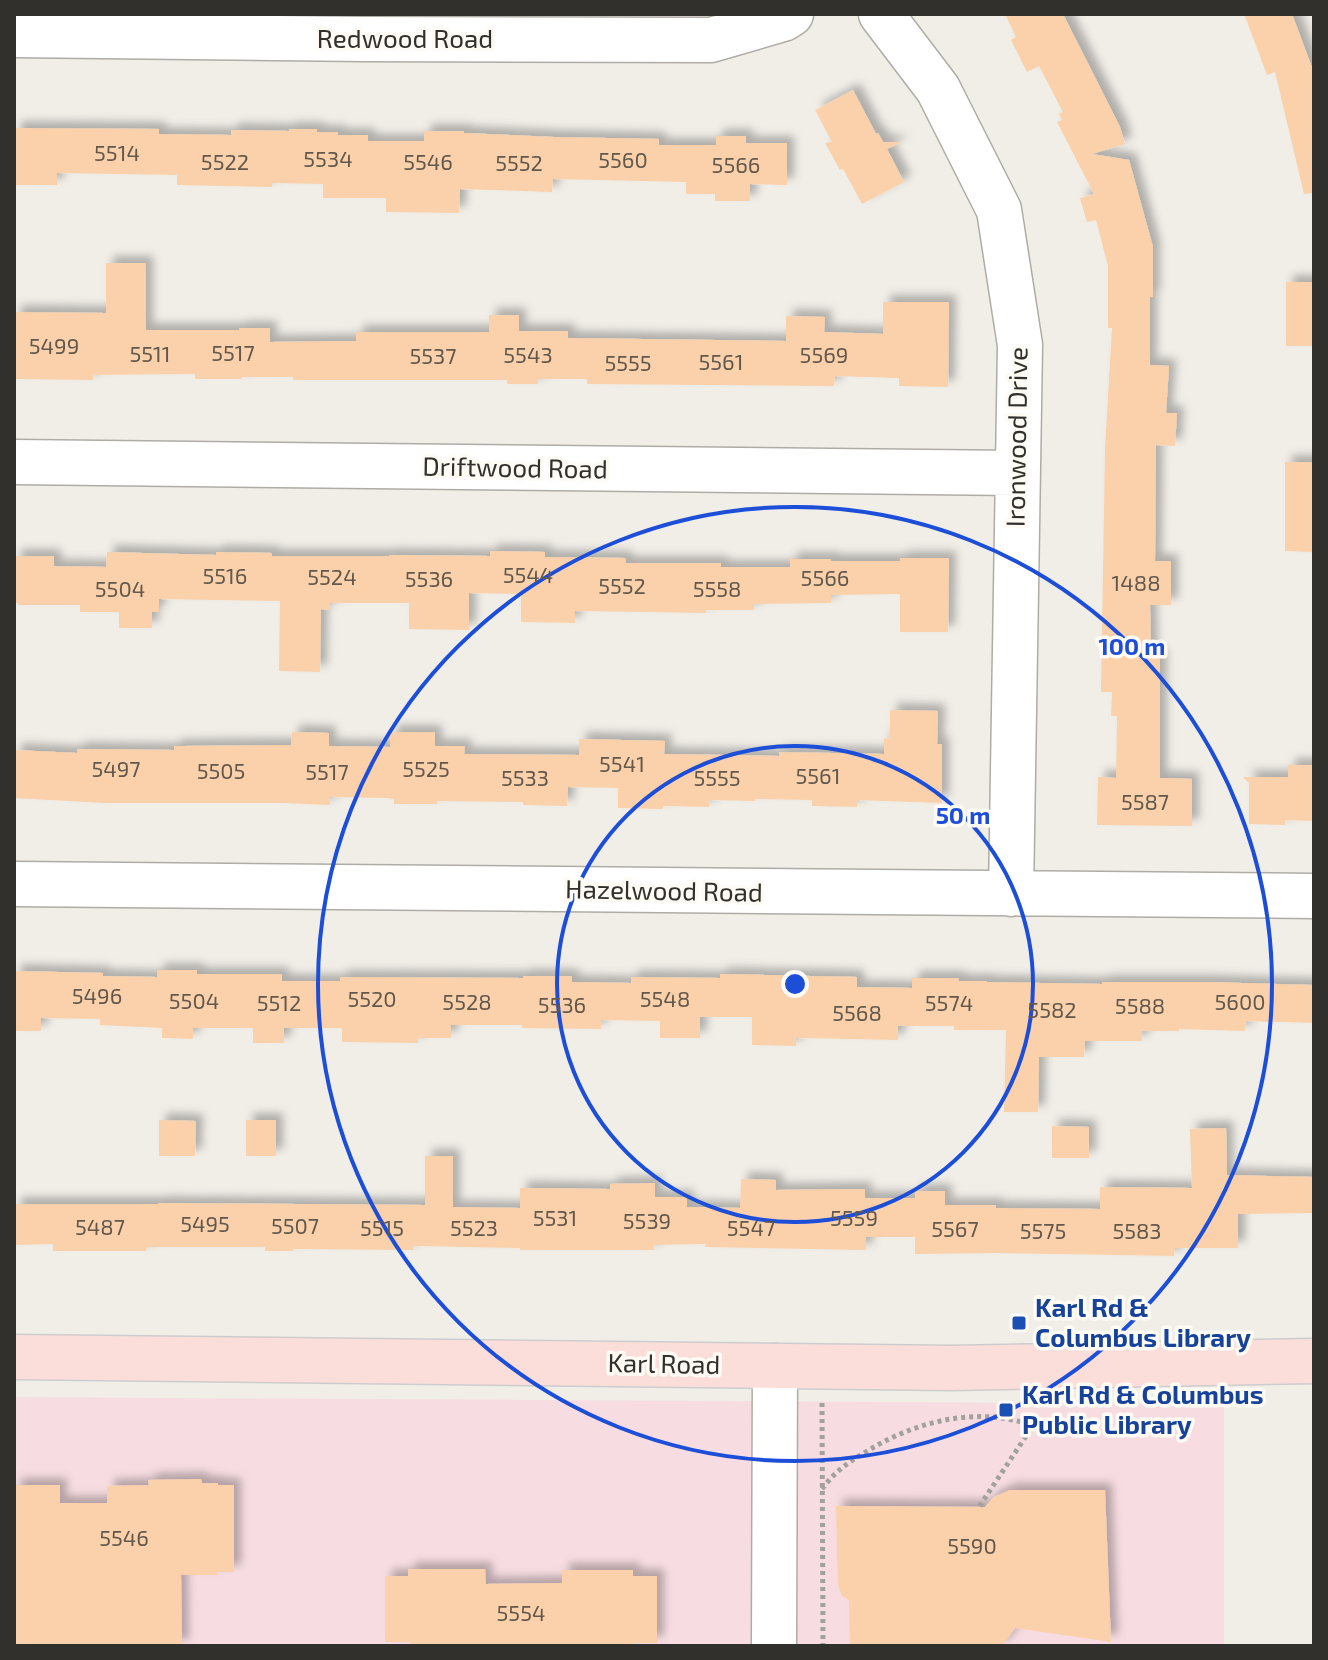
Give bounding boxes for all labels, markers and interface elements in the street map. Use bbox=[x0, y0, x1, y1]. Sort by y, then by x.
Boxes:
street label: Redwood Road bbox=[317, 22, 493, 53]
house number: 5514 bbox=[94, 139, 140, 165]
house number: 5534 bbox=[303, 145, 353, 171]
house number: 5560 bbox=[598, 146, 648, 172]
house number: 5522 bbox=[201, 148, 249, 174]
house number: 5546 bbox=[403, 148, 453, 174]
house number: 5552 bbox=[495, 149, 543, 175]
house number: 5566 bbox=[712, 151, 760, 177]
house number: 5499 bbox=[29, 332, 79, 358]
house number: 5517 bbox=[211, 339, 255, 365]
house number: 5511 bbox=[129, 340, 171, 366]
house number: 5543 bbox=[503, 341, 553, 367]
house number: 5569 bbox=[800, 341, 848, 367]
house number: 5537 bbox=[409, 342, 457, 368]
street label: Ironwood Drive bbox=[998, 347, 1033, 527]
house number: 5561 bbox=[699, 348, 743, 374]
house number: 5555 bbox=[604, 349, 652, 375]
street label: Driftwood Road bbox=[422, 449, 608, 484]
house number: 5544 bbox=[503, 561, 553, 587]
house number: 5516 bbox=[203, 562, 247, 588]
house number: 5524 bbox=[307, 563, 357, 589]
house number: 5566 bbox=[801, 564, 849, 590]
house number: 5536 bbox=[405, 565, 453, 591]
house number: 1488 bbox=[1112, 569, 1161, 595]
house number: 5552 bbox=[598, 572, 646, 598]
house number: 5504 bbox=[95, 575, 145, 601]
house number: 5558 bbox=[693, 575, 741, 601]
text: 100 m bbox=[1099, 631, 1165, 660]
house number: 5541 bbox=[599, 750, 645, 776]
house number: 5497 bbox=[91, 755, 141, 781]
house number: 5525 bbox=[402, 755, 450, 781]
house number: 5505 bbox=[197, 757, 245, 783]
house number: 5517 bbox=[305, 758, 349, 784]
house number: 5561 bbox=[796, 762, 840, 788]
house number: 5533 bbox=[501, 764, 549, 790]
house number: 5555 bbox=[693, 764, 741, 790]
house number: 5587 bbox=[1121, 788, 1169, 814]
text: 50 m bbox=[936, 800, 990, 829]
street label: Hazelwood Road bbox=[565, 872, 763, 907]
centre of rings bbox=[781, 970, 809, 998]
house number: 5496 bbox=[72, 982, 122, 1008]
house number: 5520 bbox=[347, 985, 397, 1011]
house number: 5548 bbox=[640, 985, 690, 1011]
house number: 5504 bbox=[169, 987, 219, 1013]
house number: 5528 bbox=[442, 988, 492, 1014]
house number: 5600 bbox=[1215, 988, 1265, 1014]
house number: 5512 bbox=[257, 989, 301, 1015]
house number: 5574 bbox=[925, 989, 973, 1015]
house number: 5536 bbox=[538, 991, 586, 1017]
house number: 5588 bbox=[1115, 992, 1165, 1018]
house number: 5582 bbox=[1027, 996, 1077, 1022]
house number: 5568 bbox=[832, 999, 882, 1025]
house number: 5531 bbox=[533, 1204, 577, 1230]
house number: 5559 bbox=[830, 1204, 878, 1230]
house number: 5539 bbox=[623, 1207, 671, 1233]
house number: 5495 bbox=[180, 1210, 230, 1236]
house number: 5507 bbox=[271, 1212, 319, 1238]
house number: 5487 bbox=[75, 1213, 125, 1239]
house number: 5515 bbox=[360, 1214, 404, 1240]
house number: 5523 bbox=[450, 1214, 498, 1240]
house number: 5547 bbox=[727, 1214, 775, 1240]
house number: 5567 bbox=[931, 1215, 979, 1241]
house number: 5575 bbox=[1020, 1217, 1066, 1243]
house number: 5583 bbox=[1112, 1217, 1162, 1243]
place label: Karl Rd & Columbus Library bbox=[1035, 1291, 1251, 1353]
marker: Karl Rd & Columbus Library bbox=[1010, 1314, 1028, 1332]
street label: Karl Road bbox=[607, 1346, 721, 1379]
place label: Karl Rd & Columbus Public Library bbox=[1022, 1378, 1264, 1440]
marker: Karl Rd & Columbus Public Library bbox=[997, 1401, 1015, 1419]
house number: 5546 bbox=[99, 1524, 149, 1550]
house number: 5590 bbox=[947, 1532, 997, 1558]
house number: 5554 bbox=[497, 1599, 545, 1625]

